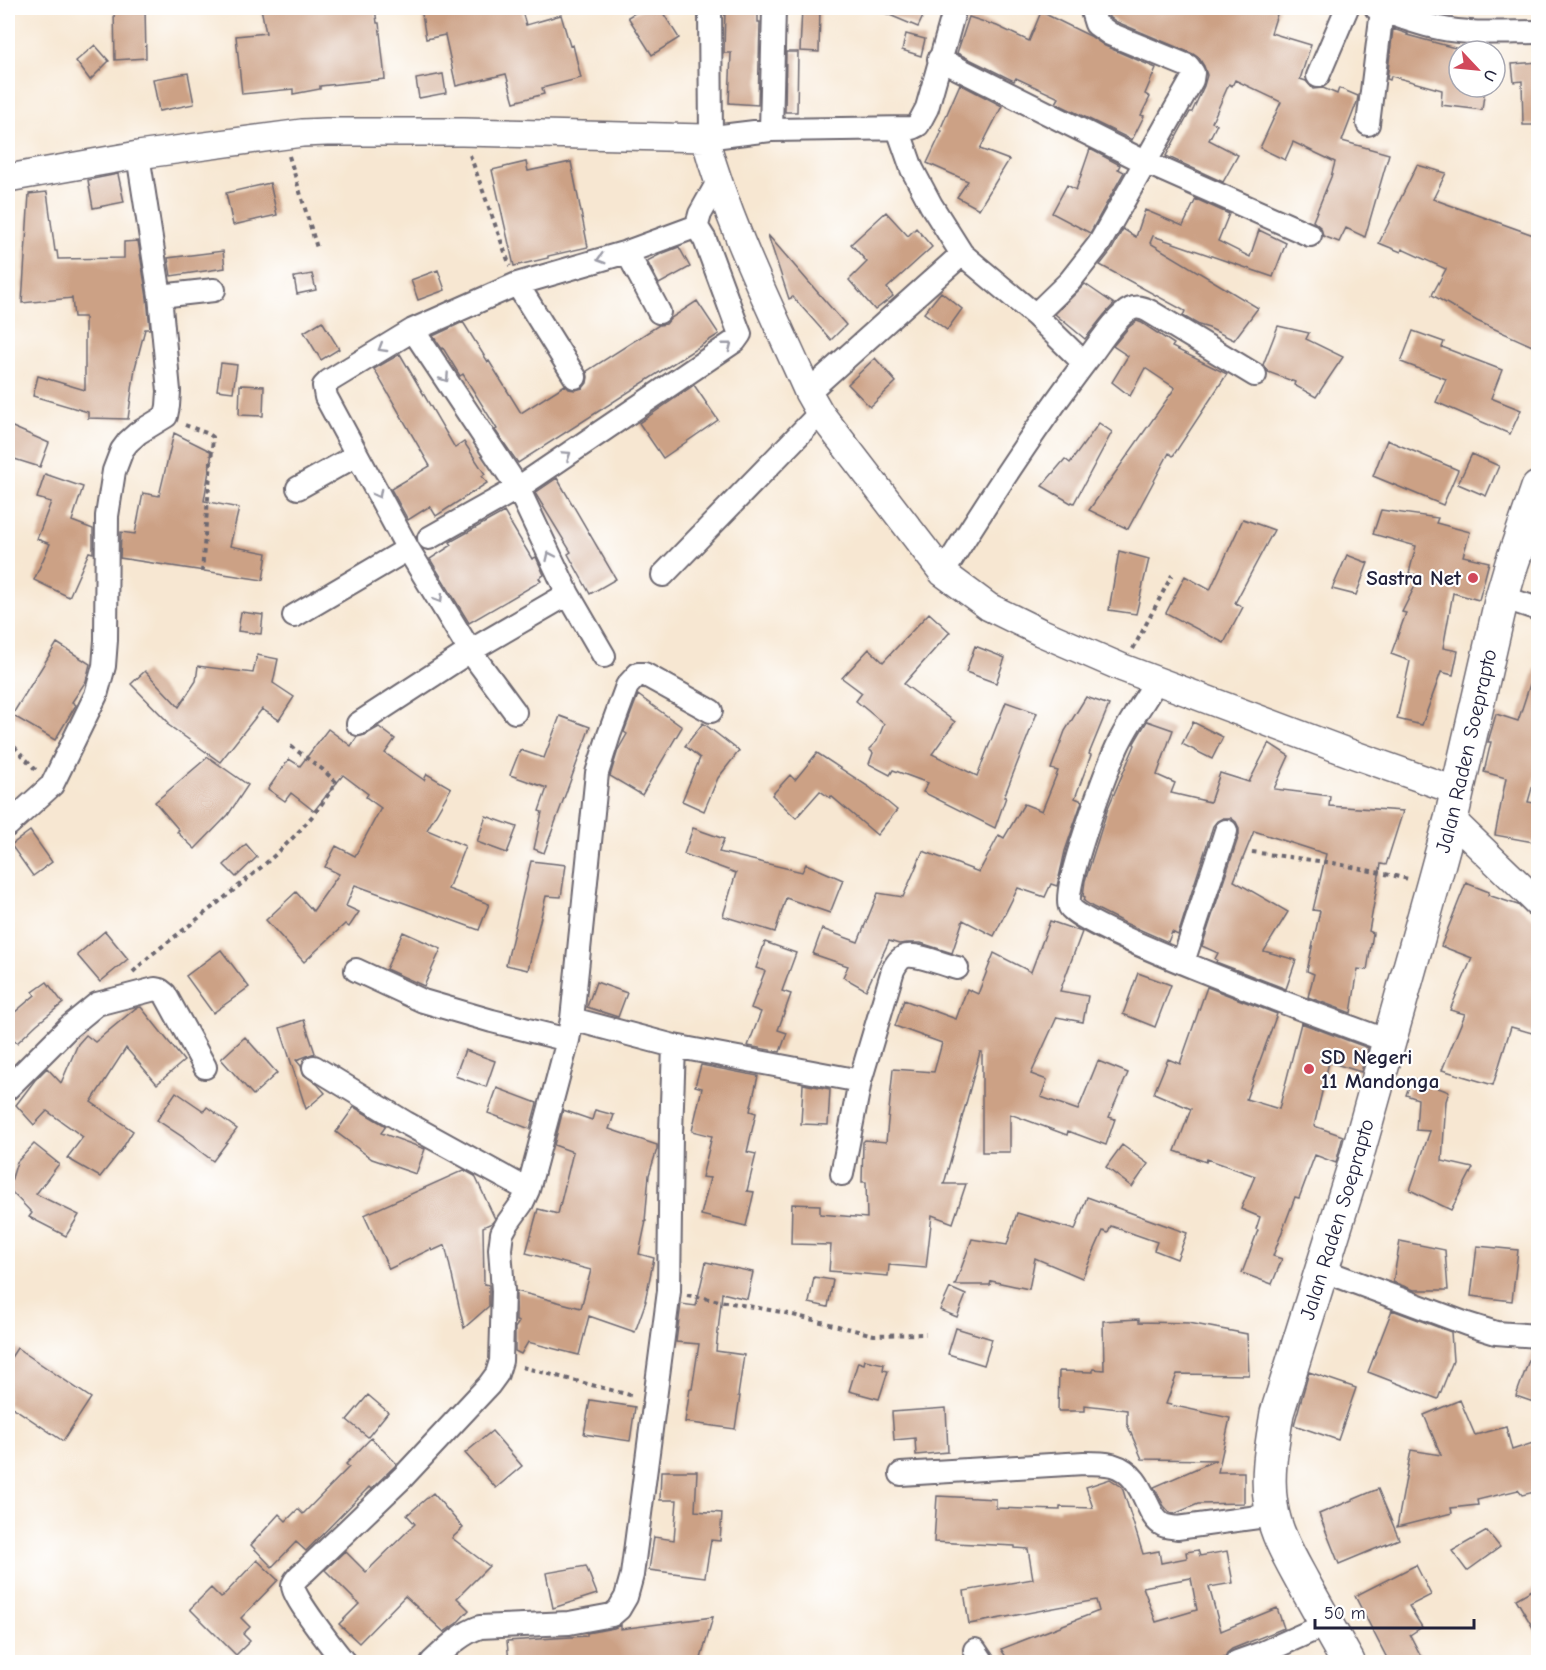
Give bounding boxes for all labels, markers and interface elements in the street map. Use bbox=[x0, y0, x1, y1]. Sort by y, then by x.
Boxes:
north arrow bbox=[1447, 39, 1507, 99]
text: U bbox=[1479, 66, 1500, 84]
one-way arrow bbox=[596, 252, 606, 265]
one-way arrow bbox=[378, 341, 388, 353]
one-way arrow bbox=[721, 343, 732, 354]
one-way arrow bbox=[438, 371, 449, 382]
one-way arrow bbox=[560, 451, 571, 462]
one-way arrow bbox=[371, 488, 382, 498]
one-way arrow bbox=[546, 551, 558, 562]
place label: Sastra Net bbox=[1366, 566, 1462, 590]
marker: Sastra Net bbox=[1466, 571, 1480, 585]
one-way arrow bbox=[431, 593, 443, 603]
street label: Jalan Raden Soeprapto bbox=[1430, 647, 1502, 856]
place label: SD Negeri 11 Mandonga bbox=[1321, 1045, 1439, 1093]
marker: SD Negeri 11 Mandonga bbox=[1302, 1062, 1316, 1076]
street label: Jalan Raden Soeprapto bbox=[1295, 1116, 1379, 1323]
scale bar bbox=[1315, 1592, 1474, 1630]
text: 50 m bbox=[1324, 1603, 1366, 1624]

